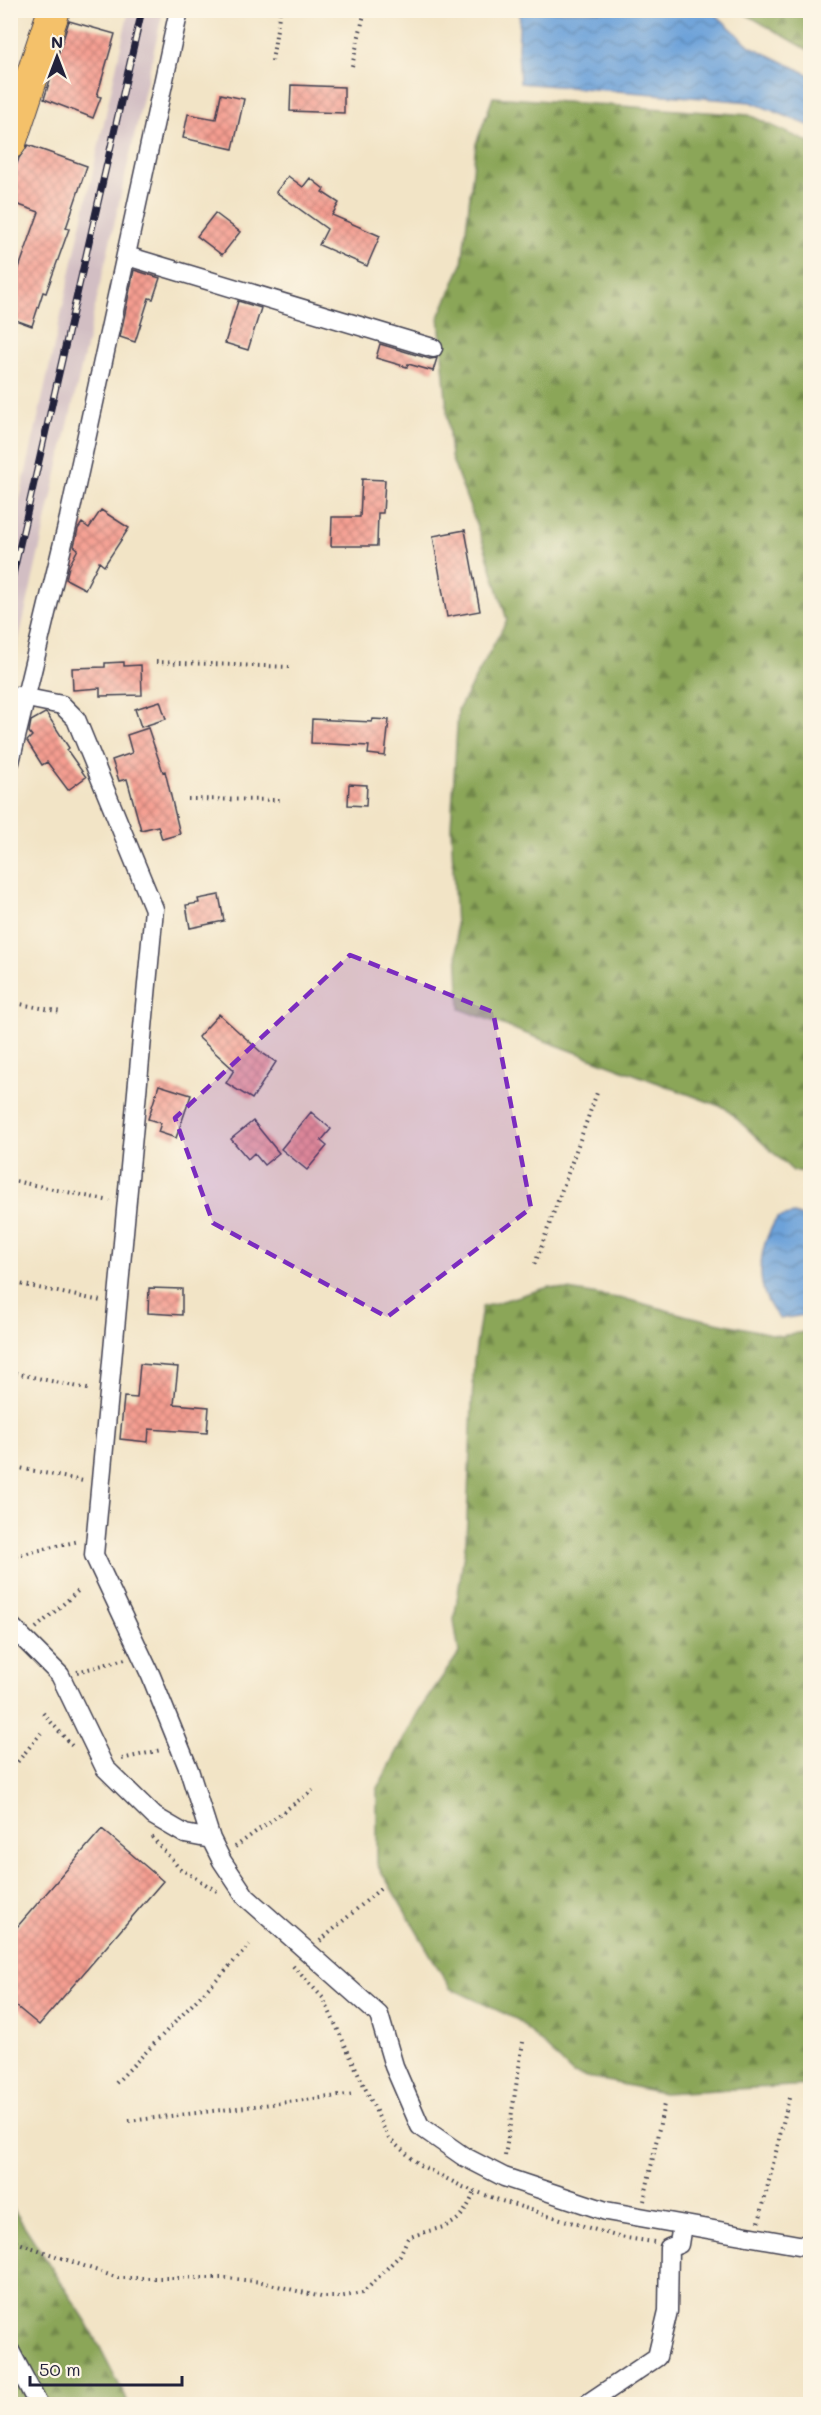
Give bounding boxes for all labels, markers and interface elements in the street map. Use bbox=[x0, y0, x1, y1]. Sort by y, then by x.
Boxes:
north arrow bbox=[27, 27, 87, 87]
text: N bbox=[51, 31, 63, 52]
scale bar bbox=[30, 2349, 182, 2387]
text: 50 m bbox=[39, 2357, 81, 2381]

